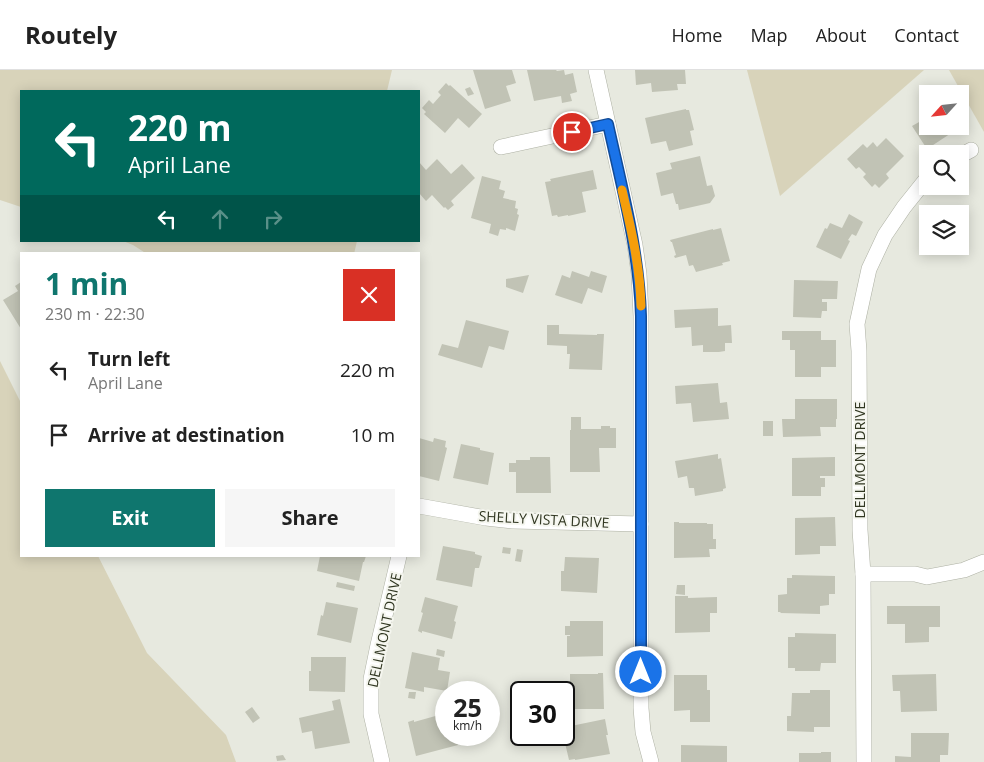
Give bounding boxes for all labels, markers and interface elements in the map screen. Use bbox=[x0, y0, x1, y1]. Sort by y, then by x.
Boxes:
text: Routely bbox=[25, 18, 117, 51]
text: Home bbox=[672, 23, 722, 47]
text: Map bbox=[750, 23, 788, 47]
text: About bbox=[816, 23, 866, 47]
text: Contact bbox=[894, 23, 959, 47]
north arrow bbox=[919, 85, 969, 135]
map controls bbox=[919, 85, 969, 255]
text: 220 m bbox=[128, 104, 232, 151]
icon: left bbox=[45, 110, 110, 175]
pin bbox=[551, 111, 593, 153]
icon: arrive bbox=[558, 118, 586, 146]
button: search bbox=[919, 145, 969, 195]
text: April Lane bbox=[128, 149, 231, 179]
icon: left bbox=[153, 205, 181, 233]
icon: ahead bbox=[206, 205, 234, 233]
icon: right bbox=[259, 205, 287, 233]
button: layers bbox=[919, 205, 969, 255]
text: 1 min bbox=[45, 263, 128, 304]
button: close bbox=[343, 269, 395, 321]
text: 230 m · 22:30 bbox=[45, 303, 145, 325]
text: Turn left bbox=[88, 346, 170, 372]
icon: left bbox=[45, 356, 73, 384]
text: 220 m bbox=[340, 357, 395, 383]
text: April Lane bbox=[88, 372, 163, 394]
street label: DELLMONT DRIVE bbox=[850, 402, 869, 518]
icon: arrive bbox=[45, 421, 73, 449]
text: Arrive at destination bbox=[88, 422, 285, 448]
text: 10 m bbox=[351, 422, 395, 448]
button: Exit bbox=[45, 489, 215, 547]
button: Share bbox=[225, 489, 395, 547]
street label: SHELLY VISTA DRIVE bbox=[478, 506, 610, 532]
street label: DELLMONT DRIVE bbox=[363, 571, 405, 689]
position arrow bbox=[614, 645, 666, 697]
speed limit sign: 30 bbox=[510, 681, 575, 746]
text: 25 bbox=[453, 690, 482, 724]
text: km/h bbox=[453, 717, 482, 734]

